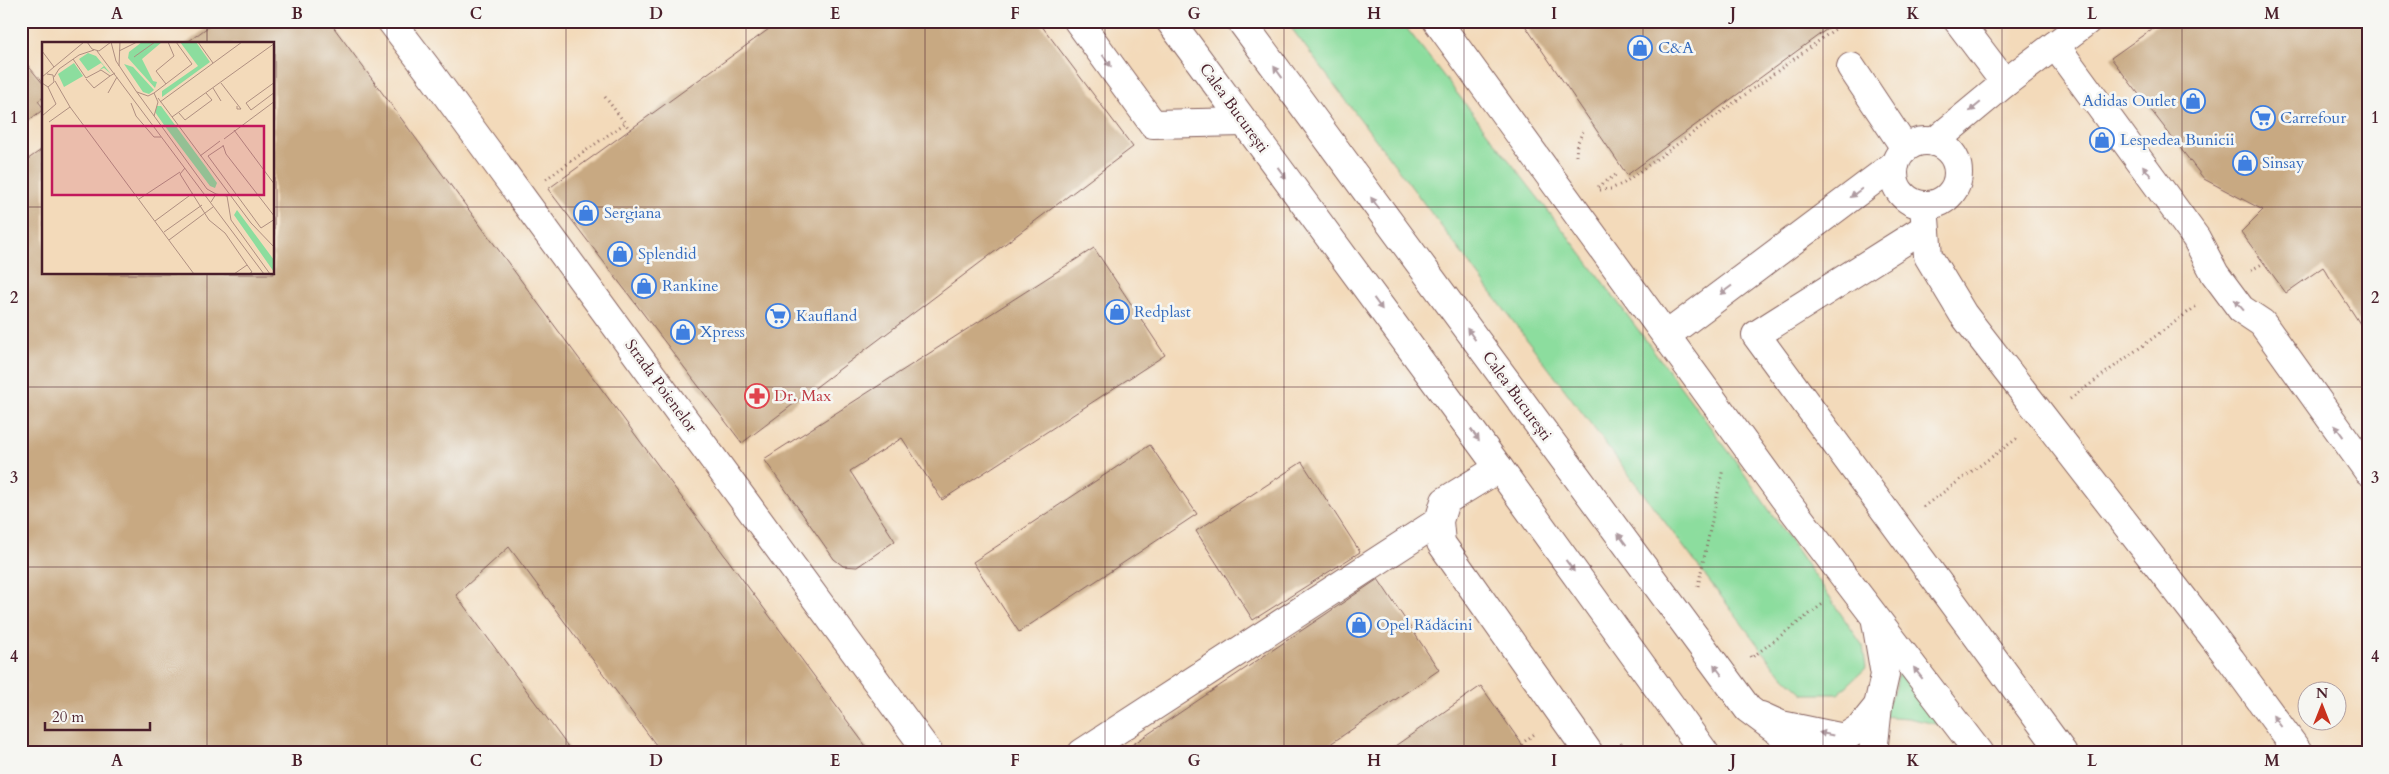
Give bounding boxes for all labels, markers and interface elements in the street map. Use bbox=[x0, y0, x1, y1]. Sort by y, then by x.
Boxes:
text: A bbox=[111, 3, 123, 25]
text: B bbox=[291, 3, 303, 25]
text: C bbox=[470, 3, 482, 25]
text: D bbox=[649, 3, 663, 25]
text: E bbox=[830, 3, 840, 25]
text: F bbox=[1010, 3, 1020, 25]
text: G bbox=[1187, 3, 1201, 25]
text: H bbox=[1367, 3, 1381, 25]
text: I bbox=[1551, 3, 1557, 25]
text: J bbox=[1728, 3, 1736, 25]
text: K bbox=[1907, 3, 1920, 25]
text: L bbox=[2087, 3, 2098, 25]
text: M bbox=[2264, 3, 2280, 25]
shop icon: C&A bbox=[1627, 35, 1653, 61]
place label: C&A bbox=[1658, 37, 1694, 59]
inset map bbox=[42, 42, 275, 275]
one-way arrow bbox=[1101, 54, 1112, 67]
street label: Calea București bbox=[1194, 59, 1274, 158]
one-way arrow bbox=[1273, 66, 1284, 79]
shop icon: Adidas Outlet bbox=[2180, 88, 2206, 114]
place label: Adidas Outlet bbox=[2082, 90, 2176, 112]
one-way arrow bbox=[1969, 102, 1982, 113]
supermarket icon: Carrefour bbox=[2250, 105, 2276, 131]
text: 1 bbox=[10, 107, 18, 129]
place label: Carrefour bbox=[2280, 107, 2346, 129]
text: 1 bbox=[2371, 107, 2379, 129]
shop icon: Lespedea Bunicii bbox=[2089, 127, 2115, 153]
place label: Lespedea Bunicii bbox=[2120, 129, 2235, 151]
shop icon: Sinsay bbox=[2232, 150, 2258, 176]
place label: Sinsay bbox=[2262, 152, 2305, 174]
one-way arrow bbox=[2142, 165, 2153, 178]
one-way arrow bbox=[1277, 166, 1287, 180]
one-way arrow bbox=[1849, 188, 1863, 198]
one-way arrow bbox=[1370, 196, 1380, 210]
shop icon: Sergiana bbox=[573, 200, 599, 226]
place label: Sergiana bbox=[604, 202, 662, 224]
shop icon: Splendid bbox=[607, 241, 633, 267]
place label: Splendid bbox=[638, 243, 697, 265]
shop icon: Rankine bbox=[631, 273, 657, 299]
place label: Rankine bbox=[662, 275, 719, 297]
one-way arrow bbox=[1719, 285, 1733, 295]
text: 2 bbox=[10, 287, 18, 309]
text: 2 bbox=[2371, 287, 2379, 309]
one-way arrow bbox=[1373, 297, 1383, 311]
one-way arrow bbox=[2234, 298, 2245, 311]
shop icon: Redplast bbox=[1104, 299, 1130, 325]
place label: Redplast bbox=[1134, 301, 1191, 323]
supermarket icon: Kaufland bbox=[765, 303, 791, 329]
place label: Kaufland bbox=[796, 305, 858, 327]
shop icon: Xpress bbox=[670, 319, 696, 345]
place label: Xpress bbox=[700, 321, 745, 343]
one-way arrow bbox=[1466, 327, 1476, 341]
street label: Strada Poienelor bbox=[620, 335, 702, 437]
street label: Calea București bbox=[1477, 347, 1557, 446]
pharmacy icon: Dr. Max bbox=[744, 383, 770, 409]
place label: Dr. Max bbox=[774, 385, 831, 407]
one-way arrow bbox=[2334, 424, 2344, 438]
one-way arrow bbox=[1469, 428, 1480, 441]
text: 3 bbox=[10, 467, 18, 489]
text: 3 bbox=[2371, 467, 2379, 489]
one-way arrow bbox=[1617, 532, 1627, 546]
one-way arrow bbox=[1565, 560, 1575, 573]
shop icon: Opel Rădăcini bbox=[1346, 612, 1372, 638]
place label: Opel Rădăcini bbox=[1376, 614, 1473, 636]
text: 4 bbox=[10, 646, 18, 668]
text: 4 bbox=[2371, 646, 2379, 668]
one-way arrow bbox=[1713, 664, 1724, 677]
one-way arrow bbox=[1912, 667, 1923, 680]
north arrow bbox=[2296, 682, 2346, 732]
text: N bbox=[2316, 684, 2328, 703]
scale bar bbox=[45, 699, 150, 731]
text: 20 m bbox=[52, 707, 84, 727]
one-way arrow bbox=[2271, 715, 2282, 728]
one-way arrow bbox=[1817, 730, 1833, 738]
text: A bbox=[111, 750, 123, 772]
text: B bbox=[291, 750, 303, 772]
text: C bbox=[470, 750, 482, 772]
text: D bbox=[649, 750, 663, 772]
text: E bbox=[830, 750, 840, 772]
text: F bbox=[1010, 750, 1020, 772]
text: G bbox=[1187, 750, 1201, 772]
text: H bbox=[1367, 750, 1381, 772]
text: I bbox=[1551, 750, 1557, 772]
text: J bbox=[1728, 750, 1736, 772]
text: K bbox=[1907, 750, 1920, 772]
text: L bbox=[2087, 750, 2098, 772]
text: M bbox=[2264, 750, 2280, 772]

